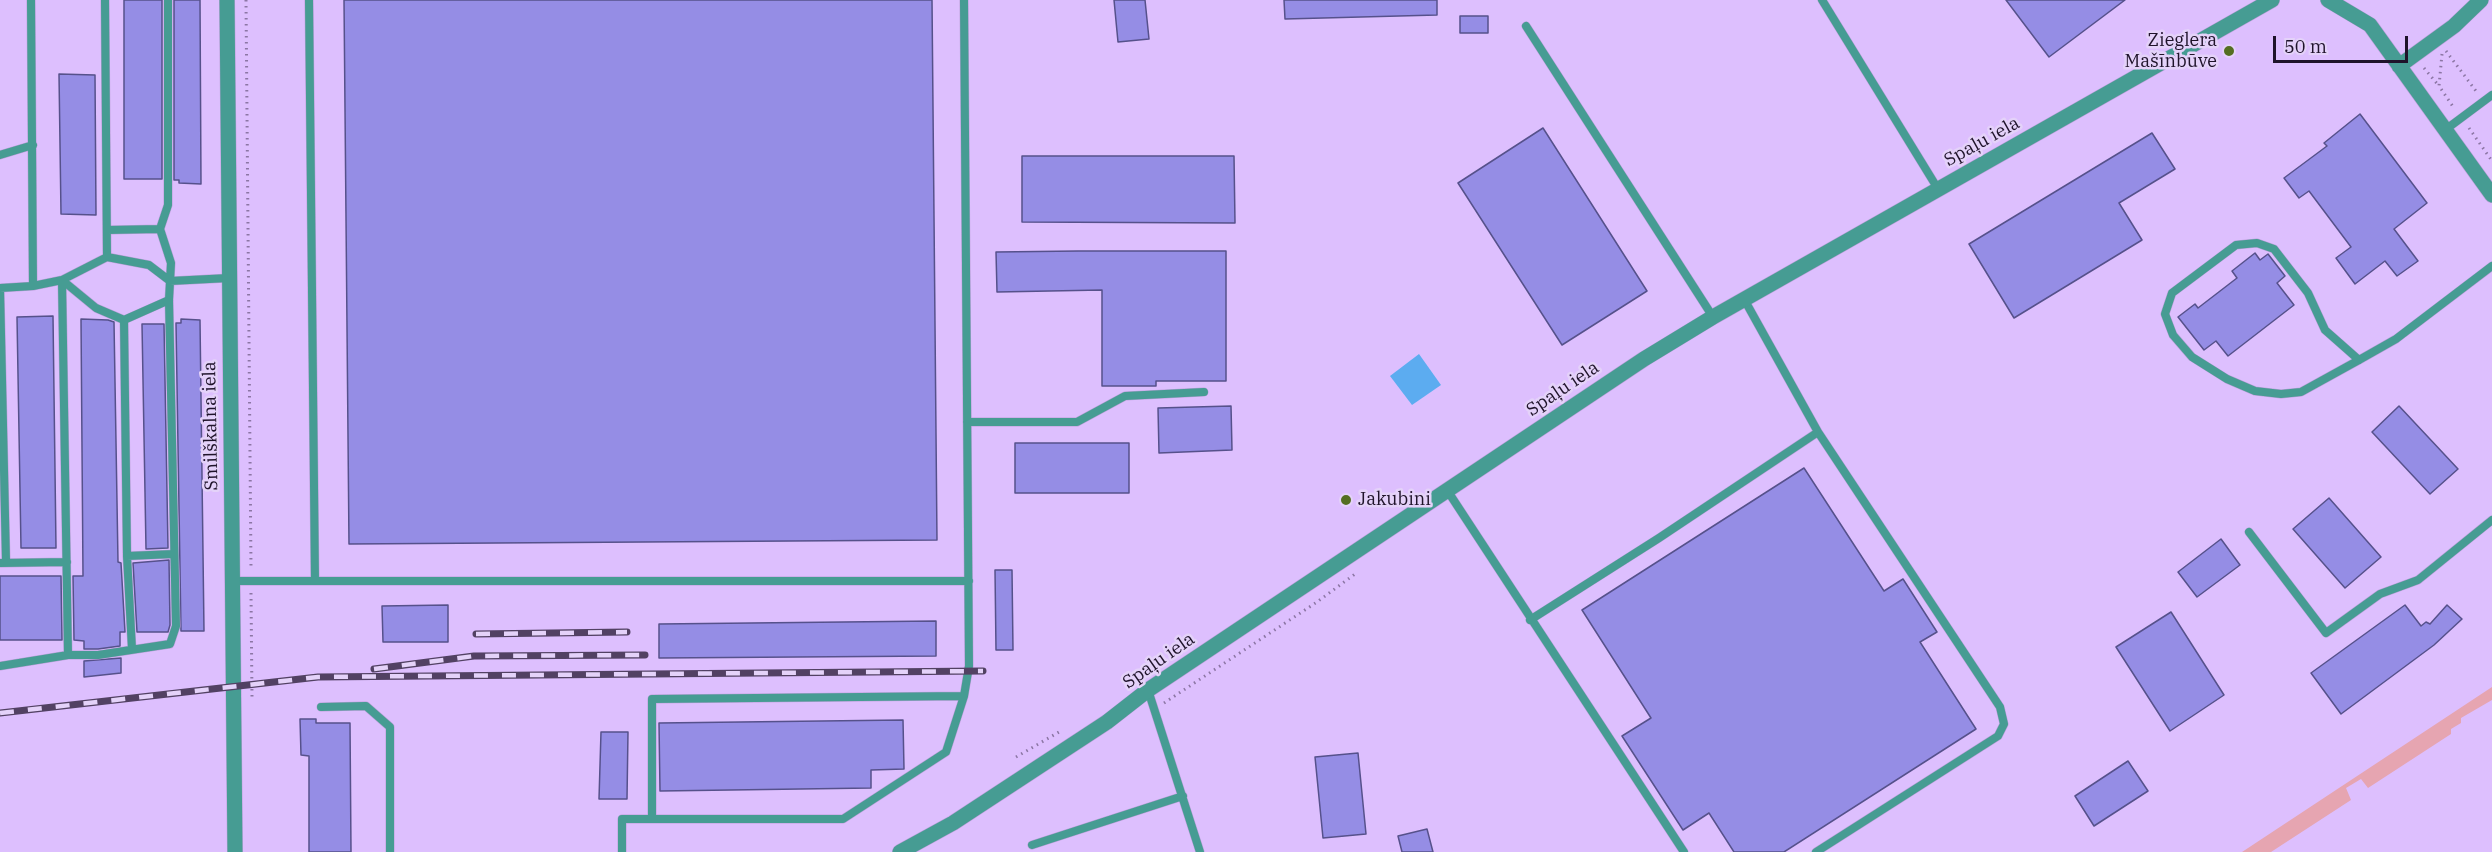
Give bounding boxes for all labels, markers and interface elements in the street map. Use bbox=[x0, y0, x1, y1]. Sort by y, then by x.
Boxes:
scale bar bbox=[2276, 24, 2411, 62]
place label: Zieglera Mašīnbūve bbox=[2125, 30, 2217, 72]
text: 50 m bbox=[2284, 35, 2327, 58]
marker: Zieglera Mašīnbūve bbox=[2222, 44, 2236, 58]
street label: Spaļu iela bbox=[1941, 112, 2023, 172]
street label: Spaļu iela bbox=[1523, 357, 1603, 421]
street label: Smilškalna iela bbox=[199, 361, 223, 491]
place label: Jakubini bbox=[1358, 489, 1431, 511]
marker: Jakubini bbox=[1339, 493, 1353, 507]
street label: Spaļu iela bbox=[1119, 628, 1199, 694]

